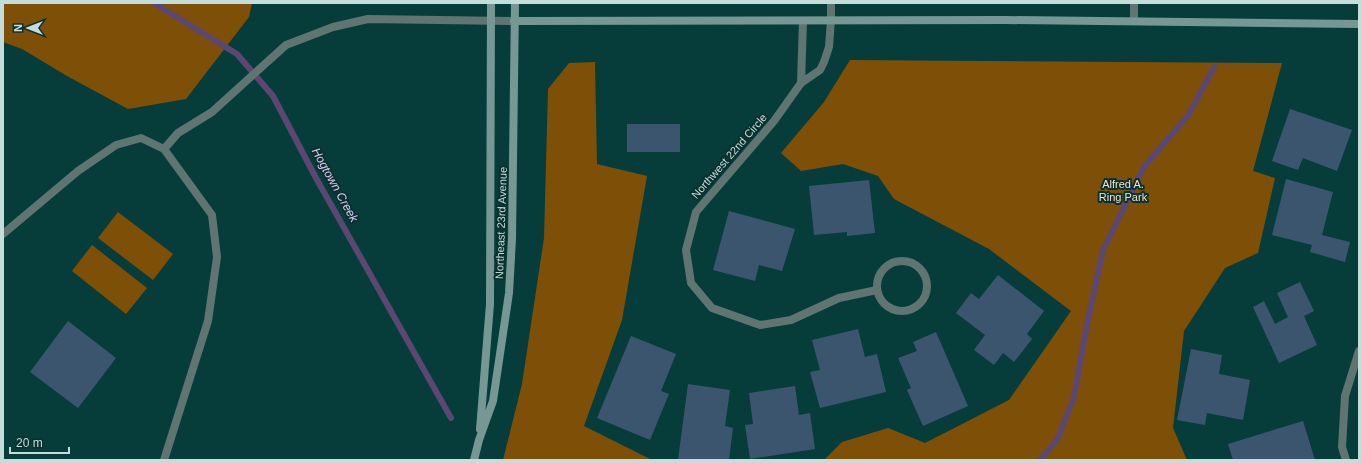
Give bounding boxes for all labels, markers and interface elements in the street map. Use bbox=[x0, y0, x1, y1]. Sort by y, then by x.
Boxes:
north arrow bbox=[8, 8, 48, 48]
text: N bbox=[12, 24, 24, 32]
street label: Northwest 22nd Circle bbox=[689, 111, 769, 201]
water label: Hogtown Creek bbox=[309, 145, 362, 225]
street label: Northeast 23rd Avenue bbox=[493, 167, 509, 279]
park label: Alfred A. Ring Park bbox=[1099, 178, 1148, 203]
scale bar bbox=[10, 429, 69, 455]
text: 20 m bbox=[16, 436, 43, 450]

